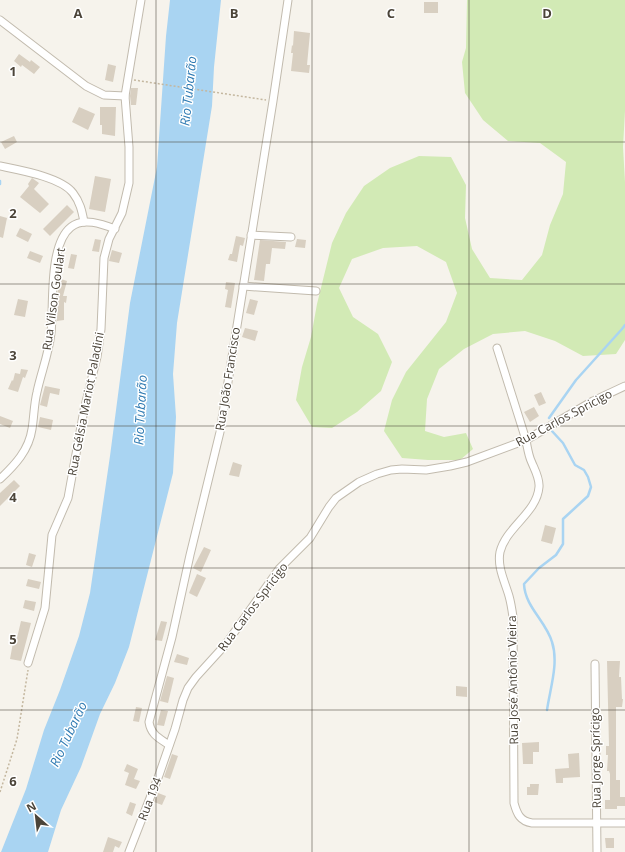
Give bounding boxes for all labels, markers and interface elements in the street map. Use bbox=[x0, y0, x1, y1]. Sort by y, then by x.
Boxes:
text: A bbox=[74, 4, 83, 22]
text: B bbox=[230, 4, 239, 22]
text: C bbox=[387, 4, 395, 22]
text: D bbox=[542, 4, 552, 22]
water label: Rio Tubarão bbox=[175, 55, 201, 127]
text: 1 bbox=[9, 62, 17, 80]
text: 2 bbox=[9, 204, 17, 222]
street label: Rua Vilson Goulart bbox=[38, 247, 69, 351]
street label: Rua João Francisco bbox=[211, 326, 244, 432]
street label: Rua Gélsia Mariot Paladini bbox=[63, 331, 108, 477]
text: 3 bbox=[9, 346, 17, 364]
water label: Rio Tubarão bbox=[129, 375, 151, 445]
street label: Rua Carlos Spricigo bbox=[512, 385, 615, 450]
text: 4 bbox=[9, 488, 17, 506]
street label: Rua Carlos Spricigo bbox=[214, 559, 292, 655]
street label: Rua José Antônio Vieira bbox=[503, 615, 522, 745]
text: 5 bbox=[9, 630, 17, 648]
water label: Rio Tubarão bbox=[45, 698, 91, 770]
street label: Rua Jorge Sprícigo bbox=[586, 708, 605, 808]
text: 6 bbox=[9, 772, 17, 790]
street label: Rua 194 bbox=[134, 775, 166, 823]
north arrow bbox=[16, 796, 56, 836]
text: N bbox=[24, 798, 39, 815]

